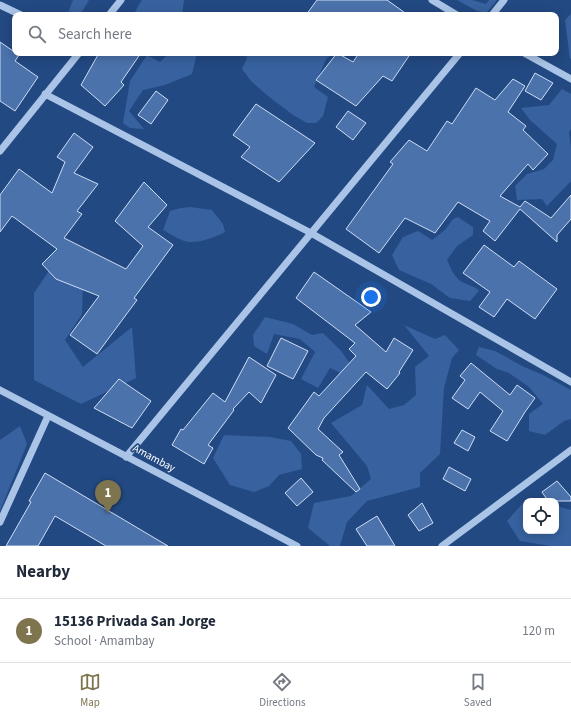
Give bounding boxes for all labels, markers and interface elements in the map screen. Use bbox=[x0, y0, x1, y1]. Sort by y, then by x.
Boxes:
search box bbox=[12, 12, 559, 56]
icon: search bbox=[26, 23, 48, 45]
text: Search here bbox=[58, 24, 132, 45]
your location bbox=[361, 287, 381, 307]
street label: Amambay bbox=[130, 440, 178, 476]
pin: 1 bbox=[95, 480, 121, 513]
map controls bbox=[523, 498, 559, 534]
button: locate bbox=[523, 498, 559, 534]
text: Nearby bbox=[16, 560, 70, 584]
text: 15136 Privada San Jorge bbox=[54, 611, 216, 632]
text: 1 bbox=[26, 622, 32, 640]
text: 120 m bbox=[522, 622, 555, 640]
text: School · Amambay bbox=[54, 632, 155, 650]
tab: Map bbox=[79, 671, 101, 710]
tab: Directions bbox=[259, 671, 306, 710]
tab: Saved bbox=[464, 671, 492, 710]

